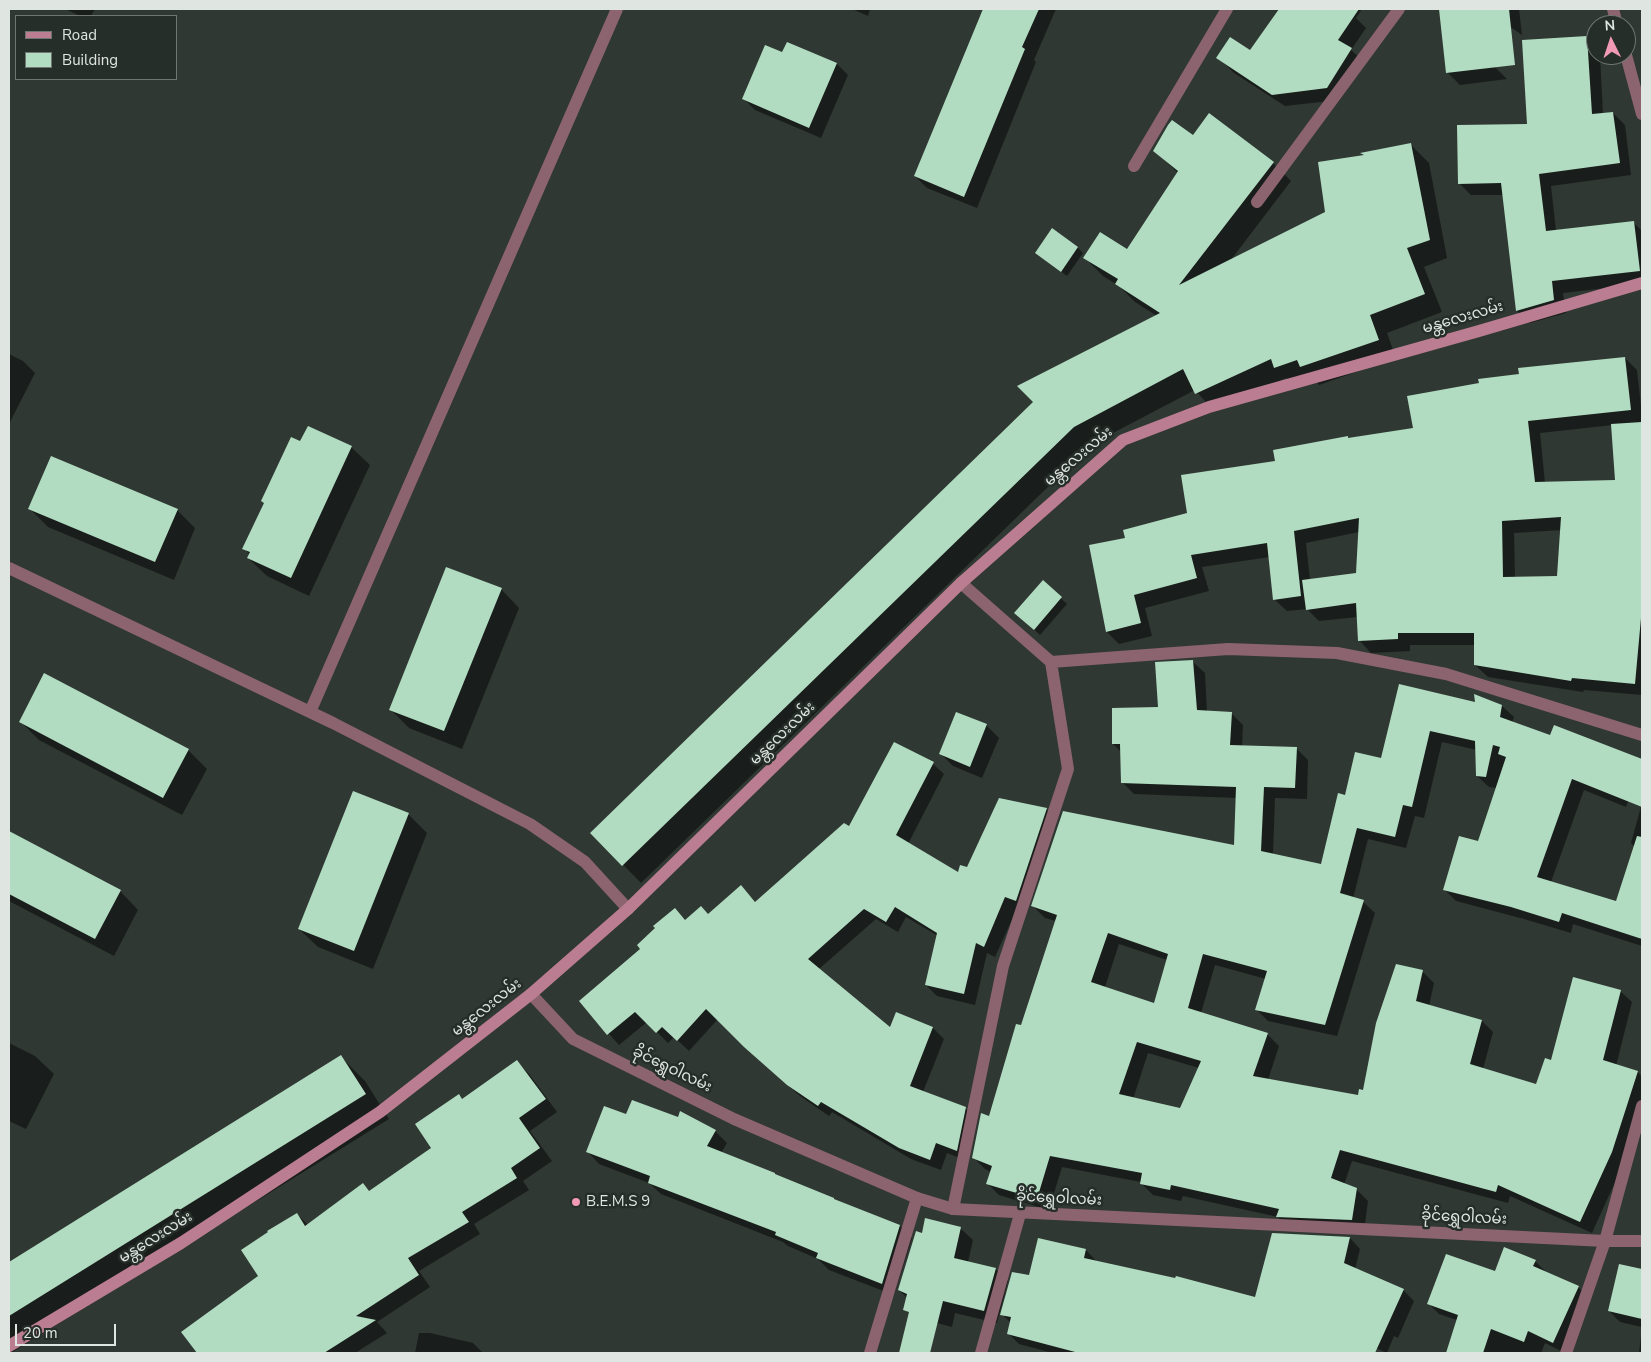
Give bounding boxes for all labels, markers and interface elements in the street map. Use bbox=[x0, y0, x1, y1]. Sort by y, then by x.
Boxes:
legend bbox=[15, 15, 178, 80]
north arrow bbox=[1586, 15, 1636, 65]
text: N bbox=[1604, 16, 1616, 35]
text: Road bbox=[62, 25, 97, 45]
text: Building bbox=[62, 50, 118, 70]
street label: မန္တလေးလမ်း bbox=[1421, 298, 1505, 338]
street label: မန္တလေးလမ်း bbox=[1041, 423, 1117, 491]
street label: မန္တလေးလမ်း bbox=[747, 699, 819, 769]
street label: မန္တလေးလမ်း bbox=[449, 975, 525, 1041]
street label: ခိုင်ရွှေဝါလမ်း bbox=[629, 1043, 715, 1097]
street label: ခိုင်ရွှေဝါလမ်း bbox=[1016, 1188, 1102, 1210]
place label: B.E.M.S 9 bbox=[586, 1193, 650, 1211]
marker: B.E.M.S 9 bbox=[570, 1196, 582, 1208]
street label: ခိုင်ရွှေဝါလမ်း bbox=[1421, 1207, 1507, 1229]
street label: မန္တလေးလမ်း bbox=[116, 1208, 196, 1268]
scale bar bbox=[18, 1314, 119, 1346]
text: 20 m bbox=[23, 1323, 58, 1343]

